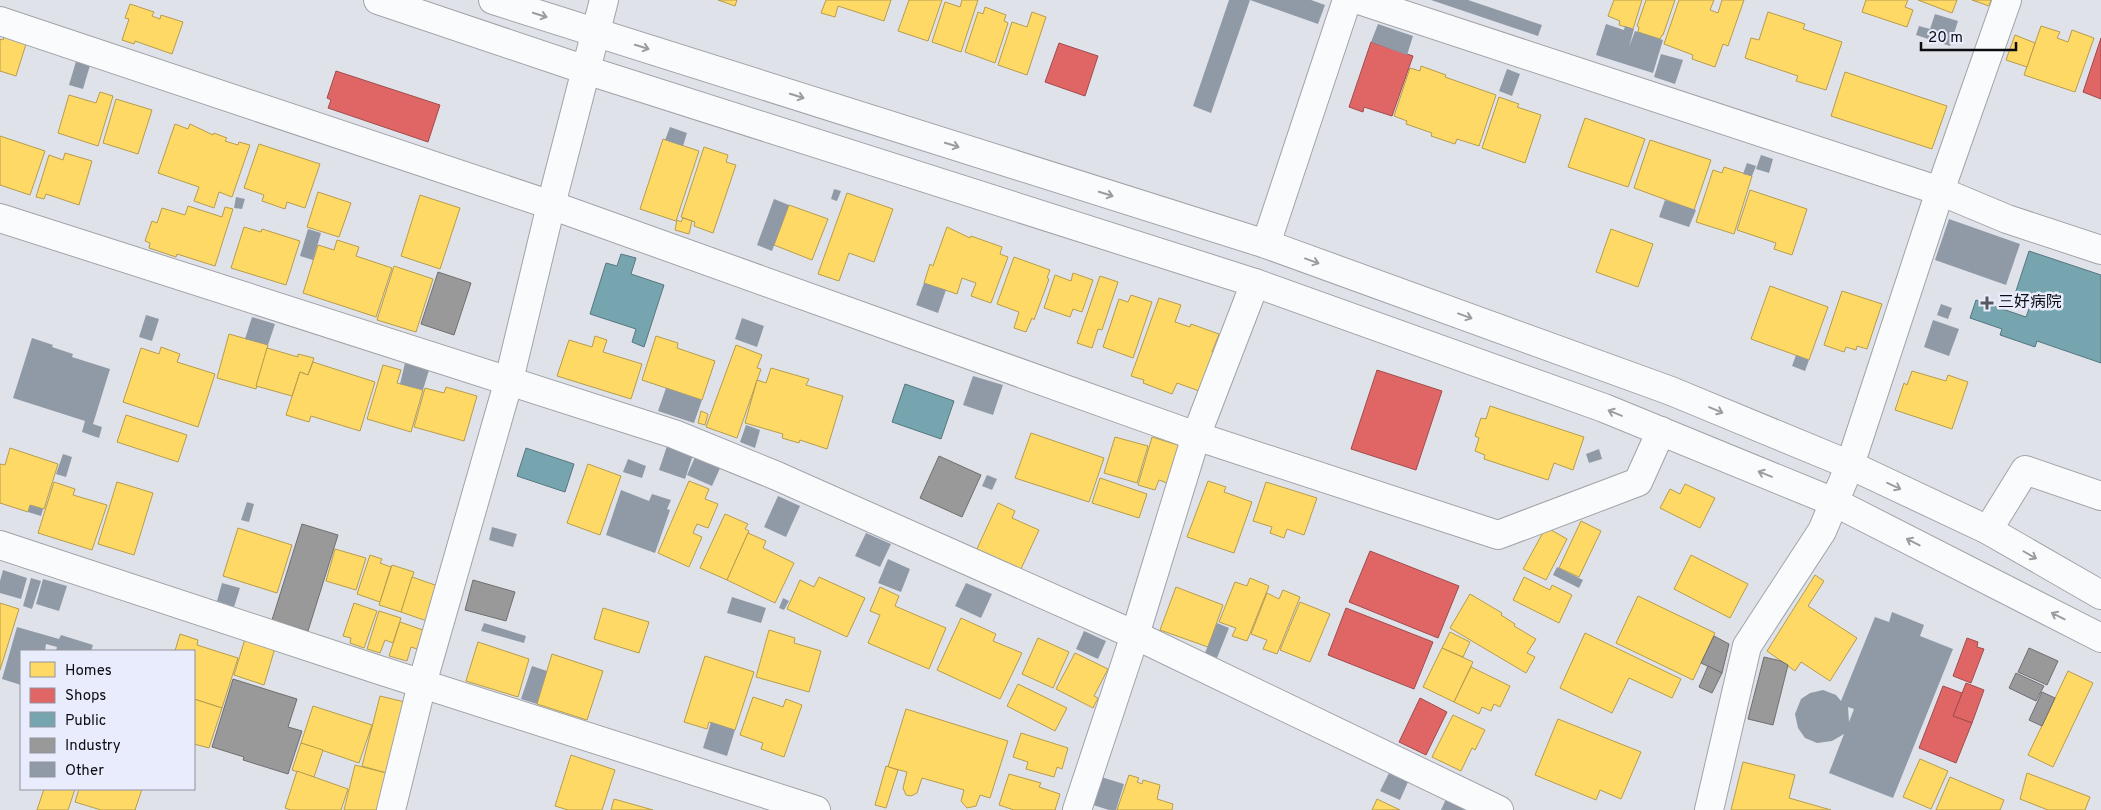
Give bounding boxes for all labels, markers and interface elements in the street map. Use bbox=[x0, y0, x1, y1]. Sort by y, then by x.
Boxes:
one-way arrow bbox=[531, 11, 547, 20]
scale bar bbox=[1921, 20, 2016, 52]
text: 20 m bbox=[1928, 29, 1963, 48]
one-way arrow bbox=[633, 43, 649, 53]
one-way arrow bbox=[788, 92, 804, 102]
one-way arrow bbox=[943, 141, 959, 151]
one-way arrow bbox=[1098, 190, 1114, 199]
one-way arrow bbox=[1304, 257, 1319, 266]
place label: 三好病院 bbox=[1998, 293, 2062, 313]
marker: 三好病院 bbox=[1980, 296, 1994, 310]
one-way arrow bbox=[1457, 312, 1472, 321]
one-way arrow bbox=[1708, 406, 1724, 415]
one-way arrow bbox=[1608, 408, 1623, 417]
one-way arrow bbox=[1758, 469, 1773, 478]
one-way arrow bbox=[1886, 482, 1901, 491]
one-way arrow bbox=[1906, 537, 1921, 546]
one-way arrow bbox=[2023, 550, 2037, 560]
one-way arrow bbox=[2050, 611, 2065, 621]
legend bbox=[20, 650, 195, 790]
text: Homes bbox=[65, 662, 112, 681]
text: Shops bbox=[65, 687, 106, 706]
text: Public bbox=[65, 712, 106, 731]
text: Industry bbox=[65, 737, 121, 756]
text: Other bbox=[65, 762, 104, 781]

